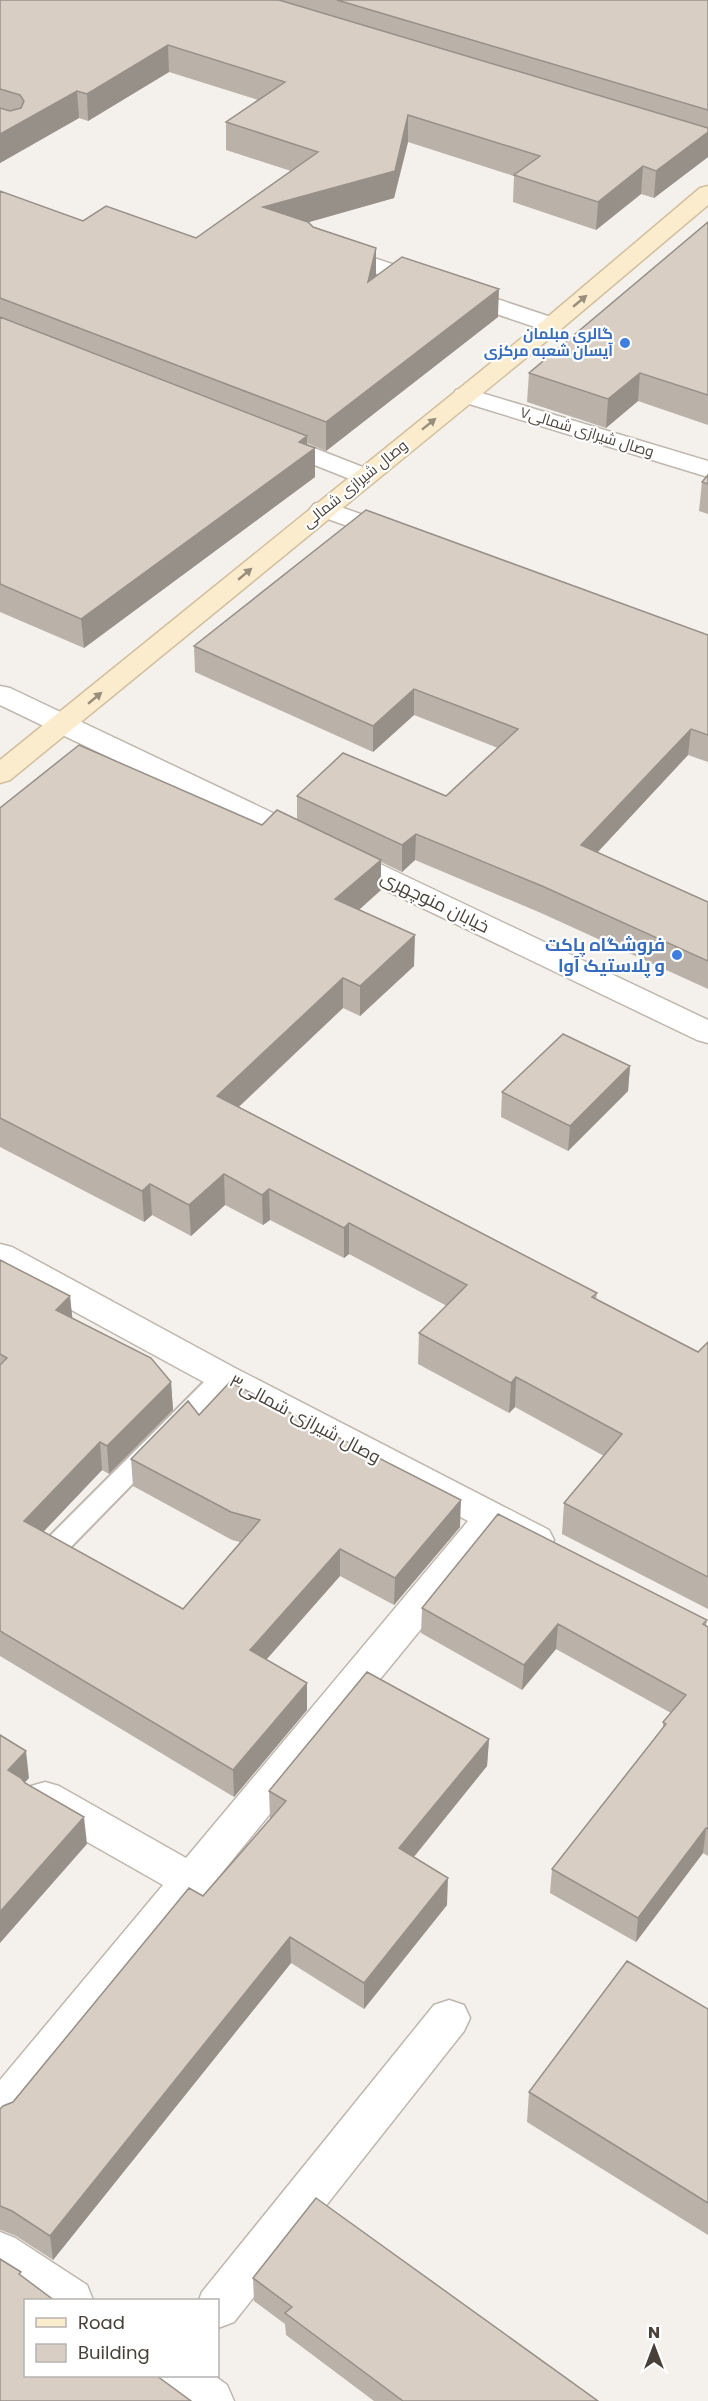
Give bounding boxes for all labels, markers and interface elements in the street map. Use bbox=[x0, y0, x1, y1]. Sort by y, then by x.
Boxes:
one-way arrow bbox=[572, 295, 587, 308]
place label: گالری مبلمان آیسان شعبه مرکزی bbox=[484, 323, 613, 361]
marker: گالری مبلمان آیسان شعبه مرکزی bbox=[618, 336, 632, 350]
street label: وصال شیرازی شمالی۷ bbox=[517, 401, 657, 462]
one-way arrow bbox=[421, 418, 437, 431]
street label: وصال شیرازی شمالی bbox=[298, 435, 412, 533]
one-way arrow bbox=[237, 567, 253, 580]
one-way arrow bbox=[87, 692, 102, 705]
street label: خیابان منوچهری bbox=[377, 864, 494, 939]
place label: فروشگاه پاکت و پلاستیک آوا bbox=[545, 932, 665, 978]
marker: فروشگاه پاکت و پلاستیک آوا bbox=[670, 948, 684, 962]
street label: وصال شیرازی شمالی۳ bbox=[225, 1368, 385, 1469]
legend bbox=[24, 2299, 219, 2377]
text: Road bbox=[78, 2310, 125, 2335]
north arrow bbox=[624, 2317, 684, 2377]
text: N bbox=[648, 2321, 660, 2344]
text: Building bbox=[78, 2340, 150, 2365]

